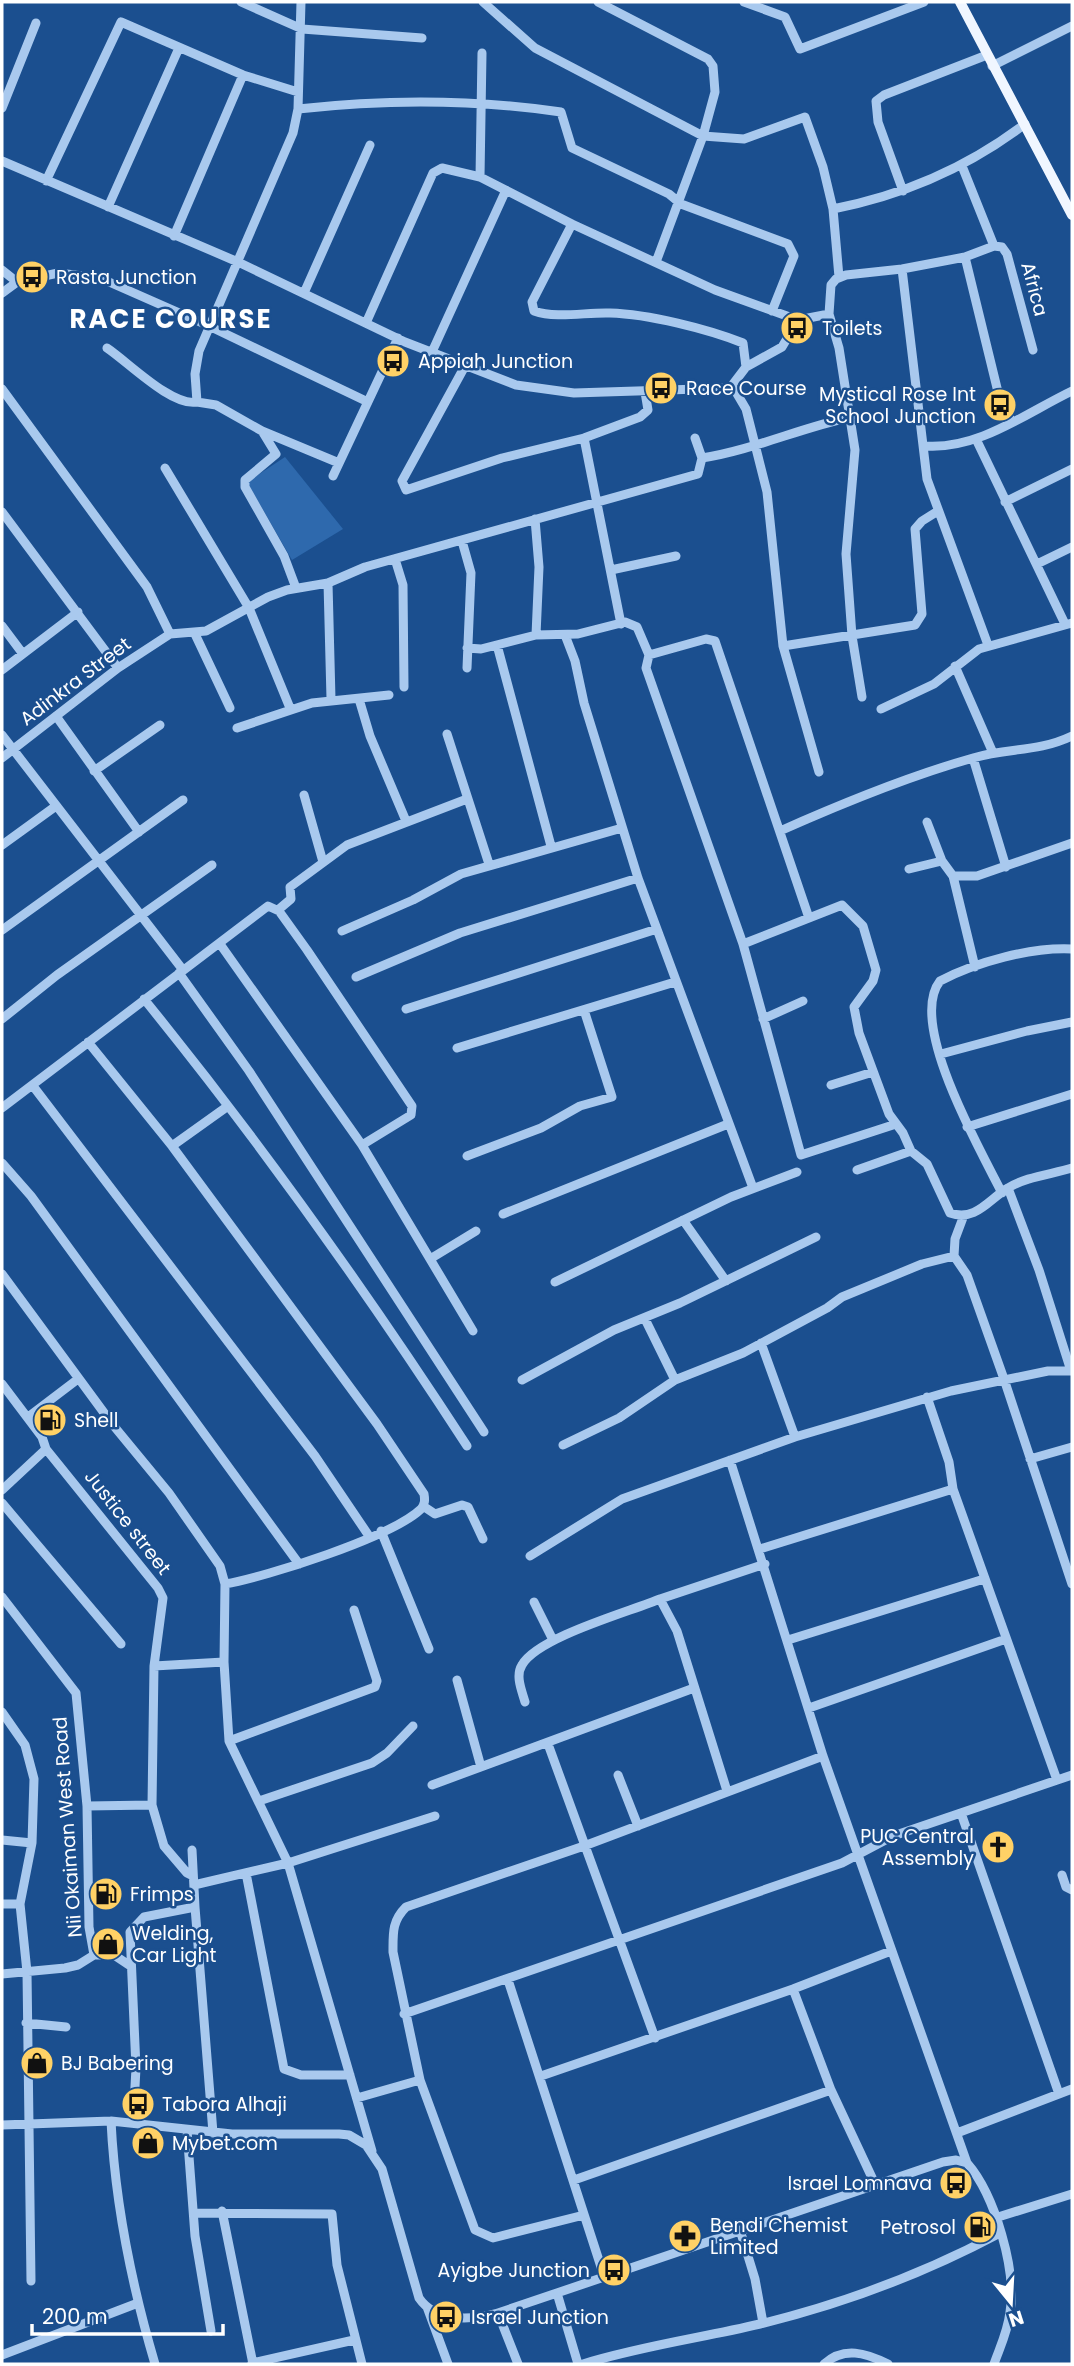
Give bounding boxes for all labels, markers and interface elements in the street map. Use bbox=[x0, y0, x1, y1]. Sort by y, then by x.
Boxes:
bus stop icon: Rasta Junction bbox=[13, 258, 51, 296]
street label: Africa bbox=[1014, 259, 1055, 319]
place label: Rasta Junction bbox=[56, 264, 197, 291]
district label: RACE COURSE bbox=[69, 301, 273, 337]
bus stop icon: Toilets bbox=[778, 309, 816, 347]
place label: Toilets bbox=[822, 315, 882, 342]
bus stop icon: Appiah Junction bbox=[374, 342, 412, 380]
place label: Appiah Junction bbox=[418, 348, 573, 375]
bus stop icon: Race Course bbox=[642, 369, 680, 407]
place label: Race Course bbox=[686, 375, 807, 402]
place label: Mystical Rose Int School Junction bbox=[819, 381, 976, 430]
bus stop icon: Mystical Rose Int School Junction bbox=[981, 386, 1019, 424]
street label: Adinkra Street bbox=[14, 631, 137, 732]
fuel station icon: Shell bbox=[31, 1401, 69, 1439]
place label: Shell bbox=[74, 1407, 118, 1434]
street label: Justice street bbox=[78, 1464, 177, 1581]
street label: Nii Okaiman West Road bbox=[46, 1716, 89, 1938]
place label: PUC Central Assembly bbox=[860, 1823, 974, 1872]
church icon: PUC Central Assembly bbox=[979, 1828, 1017, 1866]
fuel station icon: Frimps bbox=[87, 1875, 125, 1913]
place label: Frimps bbox=[130, 1881, 194, 1908]
place label: Welding, Car Light bbox=[132, 1920, 217, 1969]
shop icon: Welding, Car Light bbox=[89, 1925, 127, 1963]
shop icon: BJ Babering bbox=[18, 2044, 56, 2082]
place label: BJ Babering bbox=[61, 2050, 174, 2077]
bus stop icon: Tabora Alhaji bbox=[119, 2085, 157, 2123]
place label: Tabora Alhaji bbox=[162, 2091, 287, 2118]
shop icon: Mybet.com bbox=[129, 2124, 167, 2162]
place label: Mybet.com bbox=[172, 2130, 278, 2157]
bus stop icon: Israel Lomnava bbox=[937, 2164, 975, 2202]
place label: Israel Lomnava bbox=[788, 2170, 932, 2197]
fuel station icon: Petrosol bbox=[961, 2208, 999, 2246]
place label: Bendi Chemist Limited bbox=[710, 2212, 848, 2261]
place label: Petrosol bbox=[880, 2214, 956, 2241]
pharmacy icon: Bendi Chemist Limited bbox=[666, 2217, 704, 2255]
bus stop icon: Ayigbe Junction bbox=[595, 2251, 633, 2289]
place label: Ayigbe Junction bbox=[437, 2257, 590, 2284]
north arrow bbox=[976, 2268, 1046, 2338]
scale bar bbox=[32, 2292, 222, 2336]
bus stop icon: Israel Junction bbox=[427, 2298, 465, 2336]
text: 200 m bbox=[42, 2302, 108, 2331]
place label: Israel Junction bbox=[471, 2304, 609, 2331]
text: N bbox=[1005, 2304, 1027, 2334]

